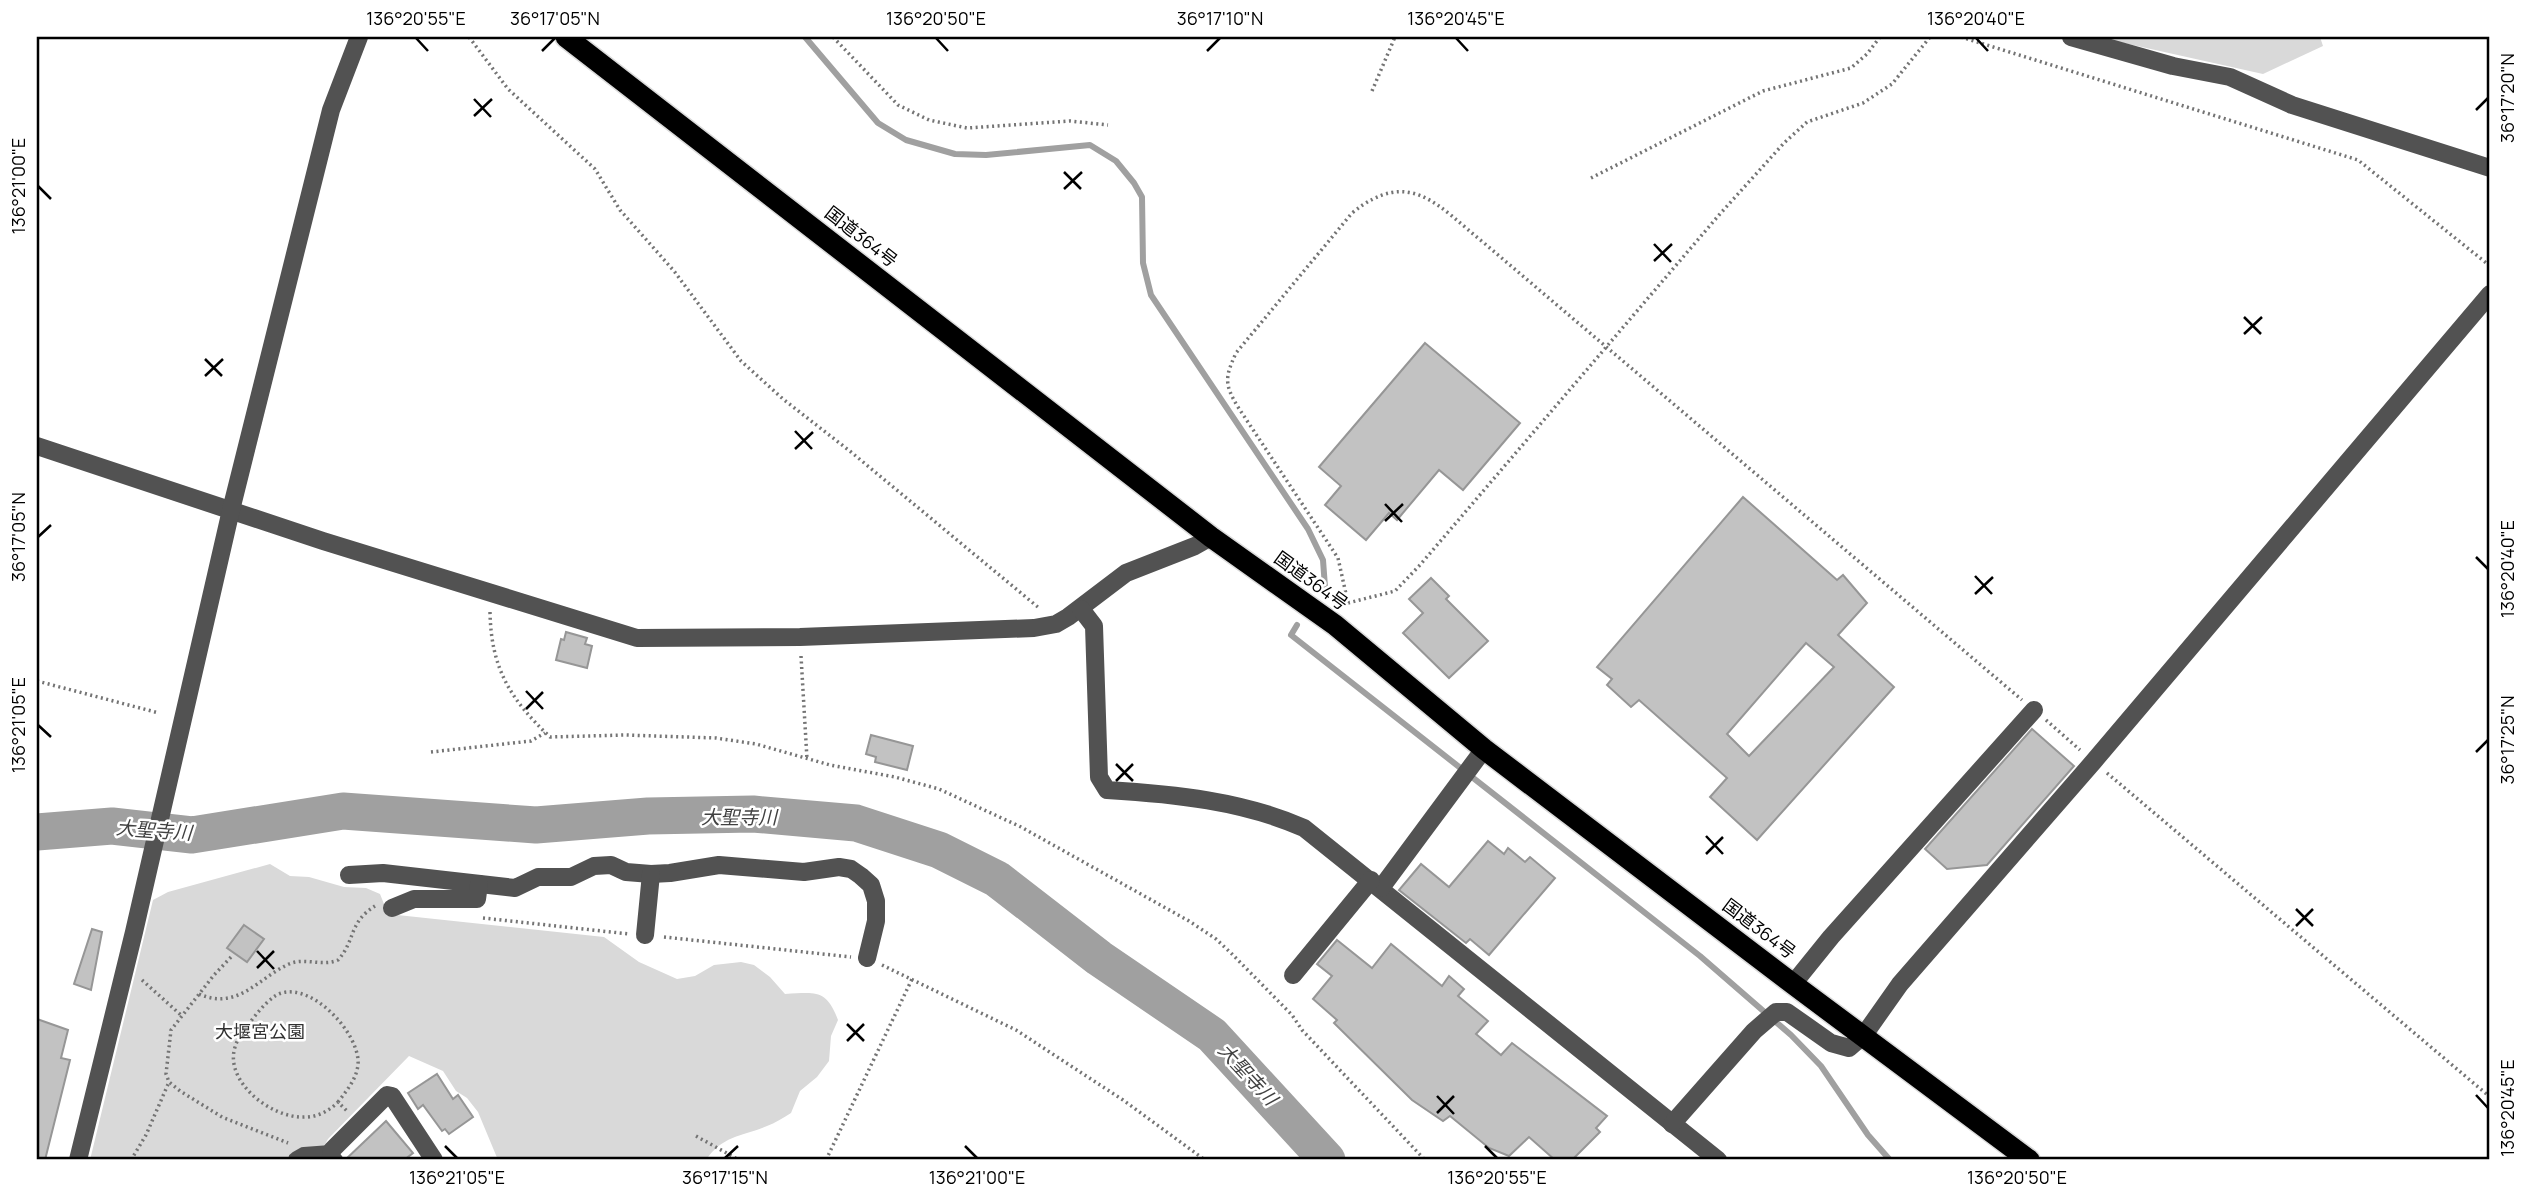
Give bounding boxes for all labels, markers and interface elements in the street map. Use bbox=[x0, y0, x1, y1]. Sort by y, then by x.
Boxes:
text: 136°20'55"E bbox=[366, 6, 466, 30]
text: 36°17'05"N bbox=[510, 6, 600, 30]
text: 136°20'50"E bbox=[886, 6, 986, 30]
text: 36°17'10"N bbox=[1177, 6, 1263, 30]
text: 136°20'45"E bbox=[1407, 6, 1505, 30]
text: 136°20'40"E bbox=[1927, 6, 2025, 30]
text: 36°17'20"N bbox=[2495, 53, 2519, 143]
text: 136°21'00"E bbox=[6, 138, 30, 234]
street label: 国道364号 bbox=[820, 200, 903, 272]
text: 36°17'05"N bbox=[6, 492, 30, 582]
text: 136°20'40"E bbox=[2495, 520, 2519, 618]
street label: 国道364号 bbox=[1270, 545, 1353, 615]
text: 136°21'05"E bbox=[6, 677, 30, 773]
text: 36°17'25"N bbox=[2495, 695, 2519, 785]
water label: 大聖寺川 bbox=[701, 804, 779, 830]
water label: 大聖寺川 bbox=[115, 814, 195, 846]
street label: 国道364号 bbox=[1718, 893, 1801, 964]
park label: 大堰宮公園 bbox=[215, 1019, 305, 1043]
water label: 大聖寺川 bbox=[1213, 1037, 1285, 1112]
text: 136°20'45"E bbox=[2495, 1059, 2519, 1157]
text: 136°21'05"E bbox=[409, 1165, 505, 1189]
text: 36°17'15"N bbox=[682, 1165, 768, 1189]
text: 136°21'00"E bbox=[929, 1165, 1025, 1189]
text: 136°20'55"E bbox=[1447, 1165, 1547, 1189]
text: 136°20'50"E bbox=[1967, 1165, 2067, 1189]

